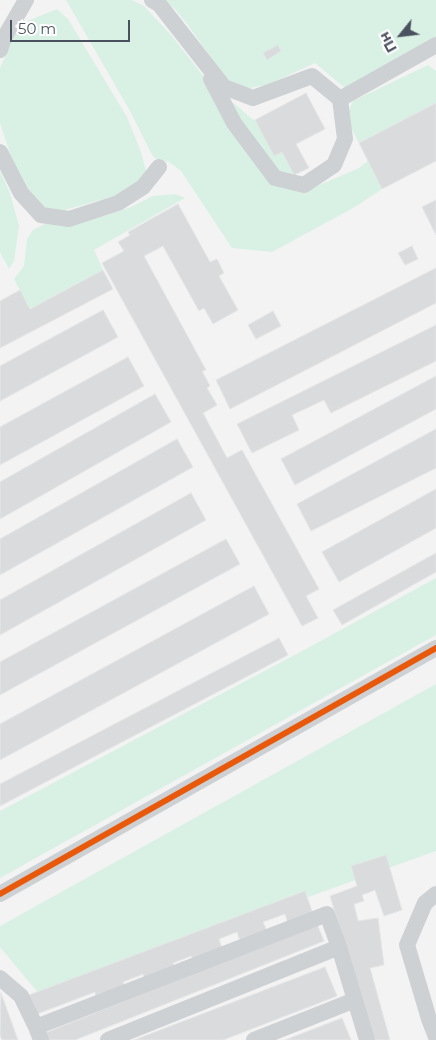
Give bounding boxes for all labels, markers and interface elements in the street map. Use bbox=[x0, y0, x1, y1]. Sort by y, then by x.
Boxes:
scale bar bbox=[12, 10, 132, 42]
north arrow bbox=[376, 10, 426, 60]
text: 50 m bbox=[18, 19, 56, 38]
text: Пн bbox=[375, 29, 401, 56]

